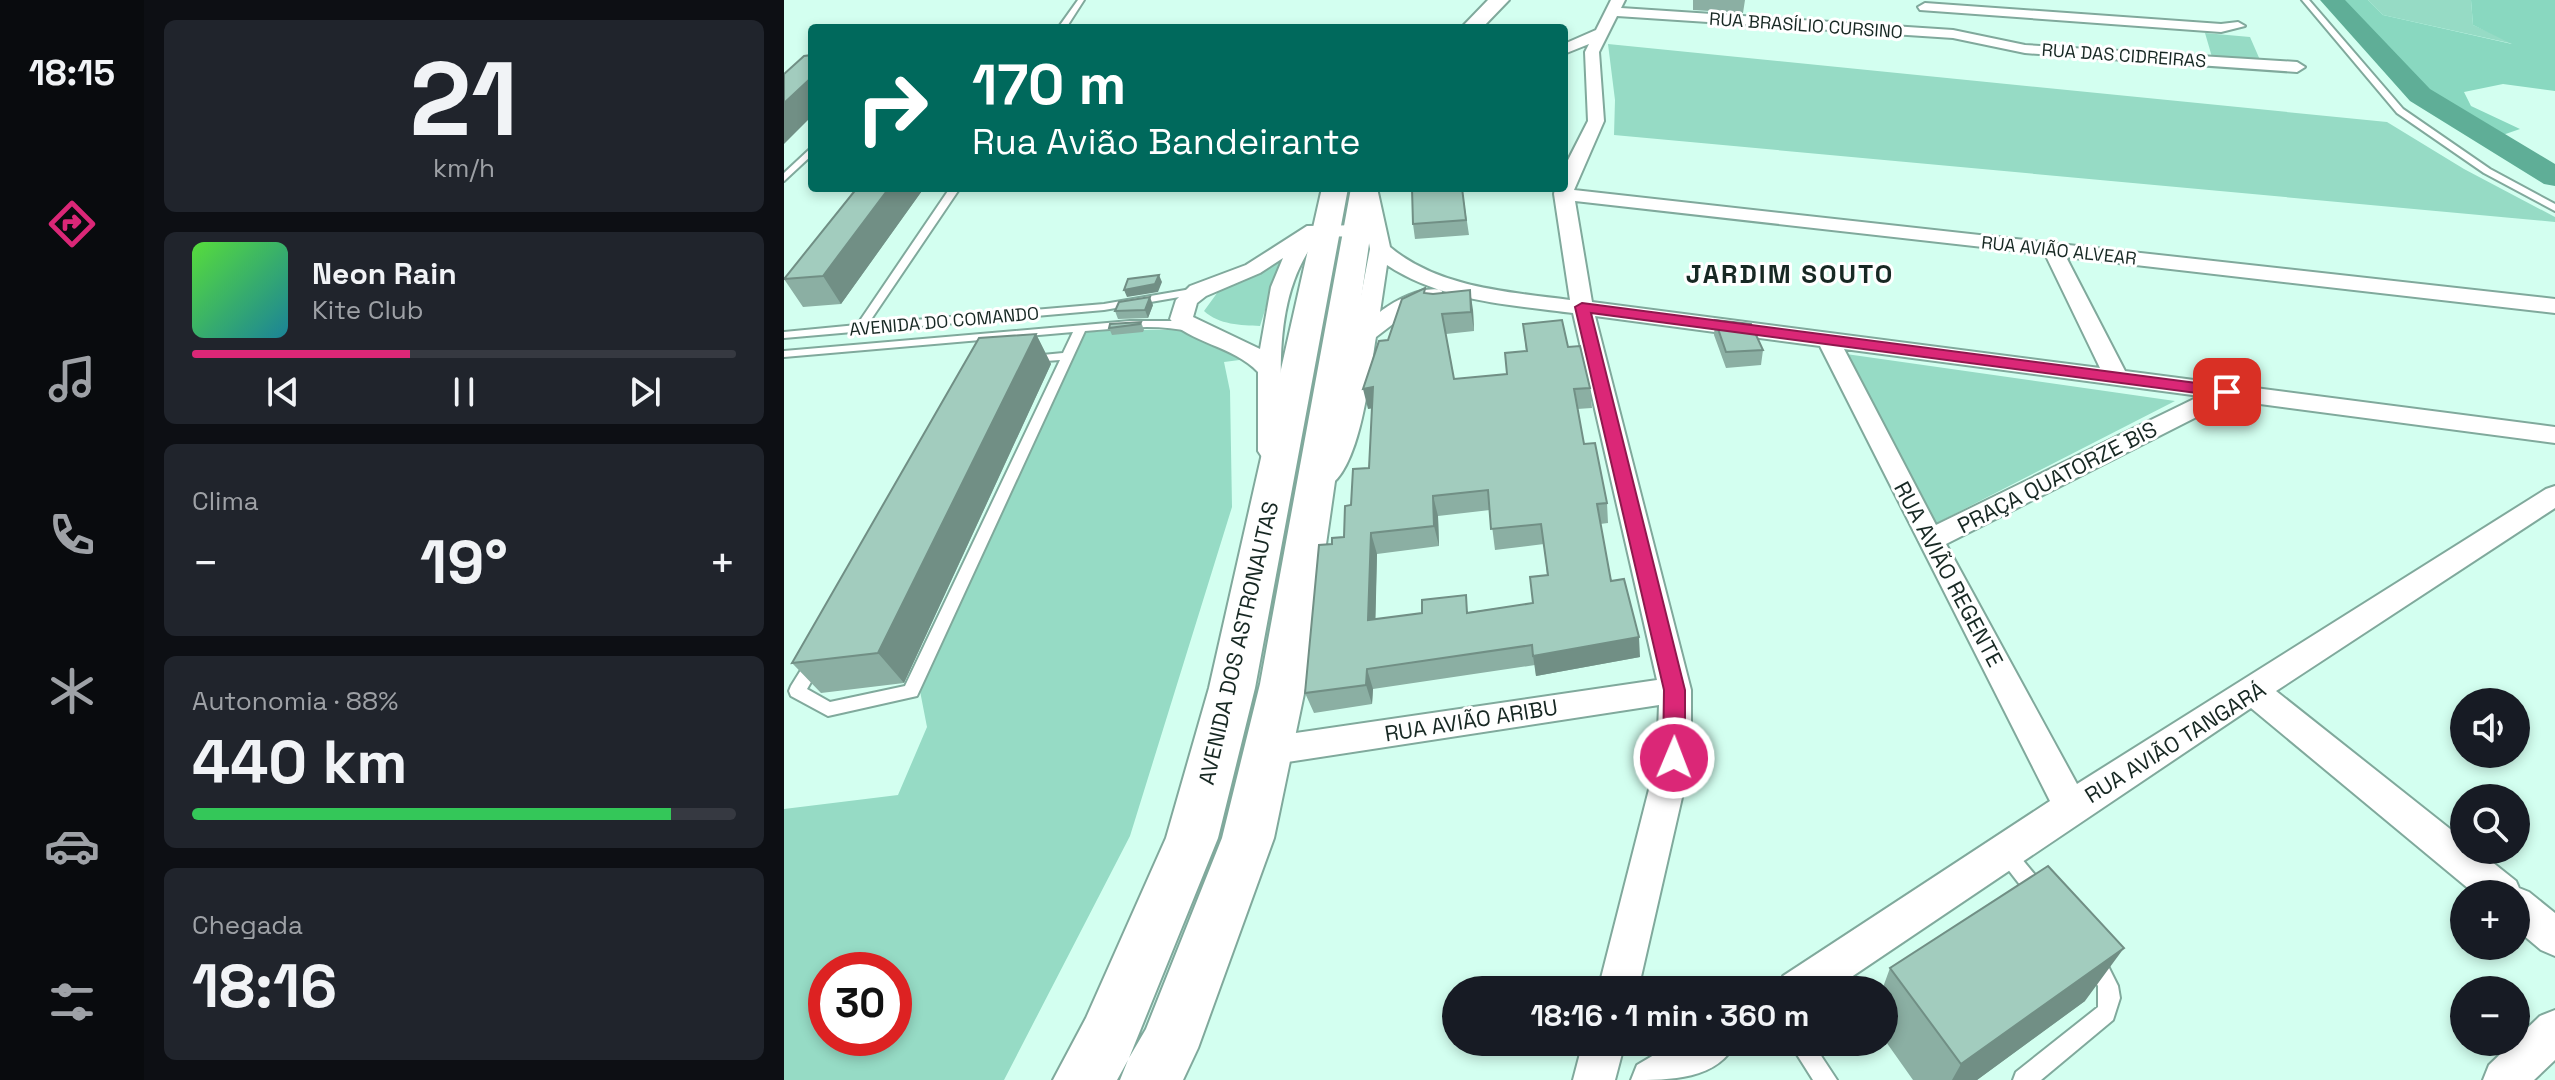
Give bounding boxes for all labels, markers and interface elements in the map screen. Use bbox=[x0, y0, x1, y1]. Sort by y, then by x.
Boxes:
street label: RUA BRASÍLIO CURSINO bbox=[1708, 7, 1904, 43]
text: 21 bbox=[410, 33, 518, 165]
street label: RUA DAS CIDREIRAS bbox=[2041, 38, 2207, 72]
text: 170 m bbox=[972, 49, 1126, 120]
text: 18:15 bbox=[29, 50, 115, 96]
icon: right bbox=[840, 56, 944, 160]
text: Rua Avião Bandeirante bbox=[972, 119, 1361, 165]
text: km/h bbox=[433, 151, 495, 185]
icon: directions bbox=[44, 196, 100, 252]
street label: RUA AVIÃO ALVEAR bbox=[1980, 230, 2138, 270]
text: Neon Rain bbox=[312, 254, 457, 293]
district label: JARDIM SOUTO bbox=[1686, 257, 1894, 291]
text: Kite Club bbox=[312, 293, 424, 327]
street label: AVENIDA DO COMANDO bbox=[848, 301, 1040, 341]
icon: music bbox=[44, 351, 100, 407]
pin bbox=[2193, 358, 2261, 426]
icon: previous bbox=[261, 370, 305, 414]
icon: pause bbox=[442, 370, 486, 414]
icon: next bbox=[623, 370, 667, 414]
icon: arrive bbox=[2205, 370, 2249, 414]
street label: PRAÇA QUATORZE BIS bbox=[1953, 415, 2161, 539]
street label: RUA AVIÃO REGENTE bbox=[1888, 476, 2010, 672]
text: Clima bbox=[192, 484, 259, 518]
street label: AVENIDA DOS ASTRONAUTAS bbox=[1192, 499, 1284, 787]
icon: phone bbox=[44, 507, 100, 563]
text: 19° bbox=[420, 524, 508, 601]
text: − bbox=[192, 535, 219, 591]
text: + bbox=[709, 535, 736, 591]
icon: climate bbox=[44, 663, 100, 719]
street label: RUA AVIÃO TANGARÁ bbox=[2079, 675, 2271, 809]
text: Autonomia · 88% bbox=[192, 684, 398, 718]
map controls bbox=[2450, 688, 2530, 1056]
button: sound bbox=[2450, 688, 2530, 768]
street label: RUA AVIÃO ARIBU bbox=[1382, 692, 1560, 748]
position arrow bbox=[1632, 716, 1716, 800]
text: 440 km bbox=[192, 724, 408, 801]
button: search bbox=[2450, 784, 2530, 864]
icon: car bbox=[44, 818, 100, 874]
button: + bbox=[2450, 880, 2530, 960]
text: Chegada bbox=[192, 908, 303, 942]
text: 18:16 bbox=[192, 948, 337, 1025]
speed limit sign: 30 bbox=[808, 952, 912, 1056]
icon: filters bbox=[44, 974, 100, 1030]
button: − bbox=[2450, 976, 2530, 1056]
text: 18:16 · 1 min · 360 m bbox=[1531, 996, 1809, 1035]

